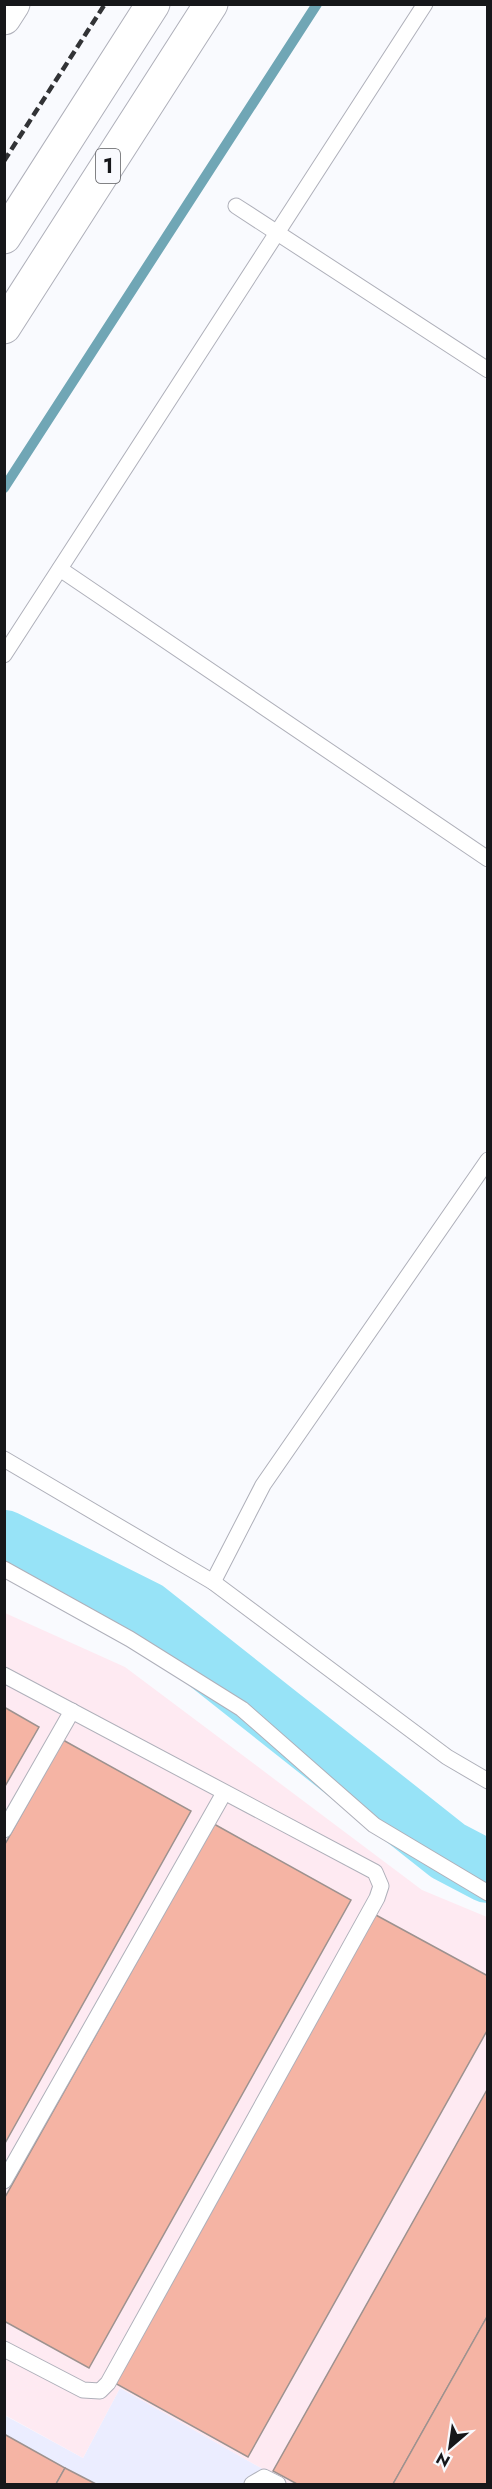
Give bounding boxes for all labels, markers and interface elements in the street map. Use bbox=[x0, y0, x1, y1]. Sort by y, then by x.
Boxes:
road number: 1 bbox=[96, 149, 120, 183]
north arrow bbox=[420, 2417, 480, 2477]
text: N bbox=[432, 2447, 454, 2473]

